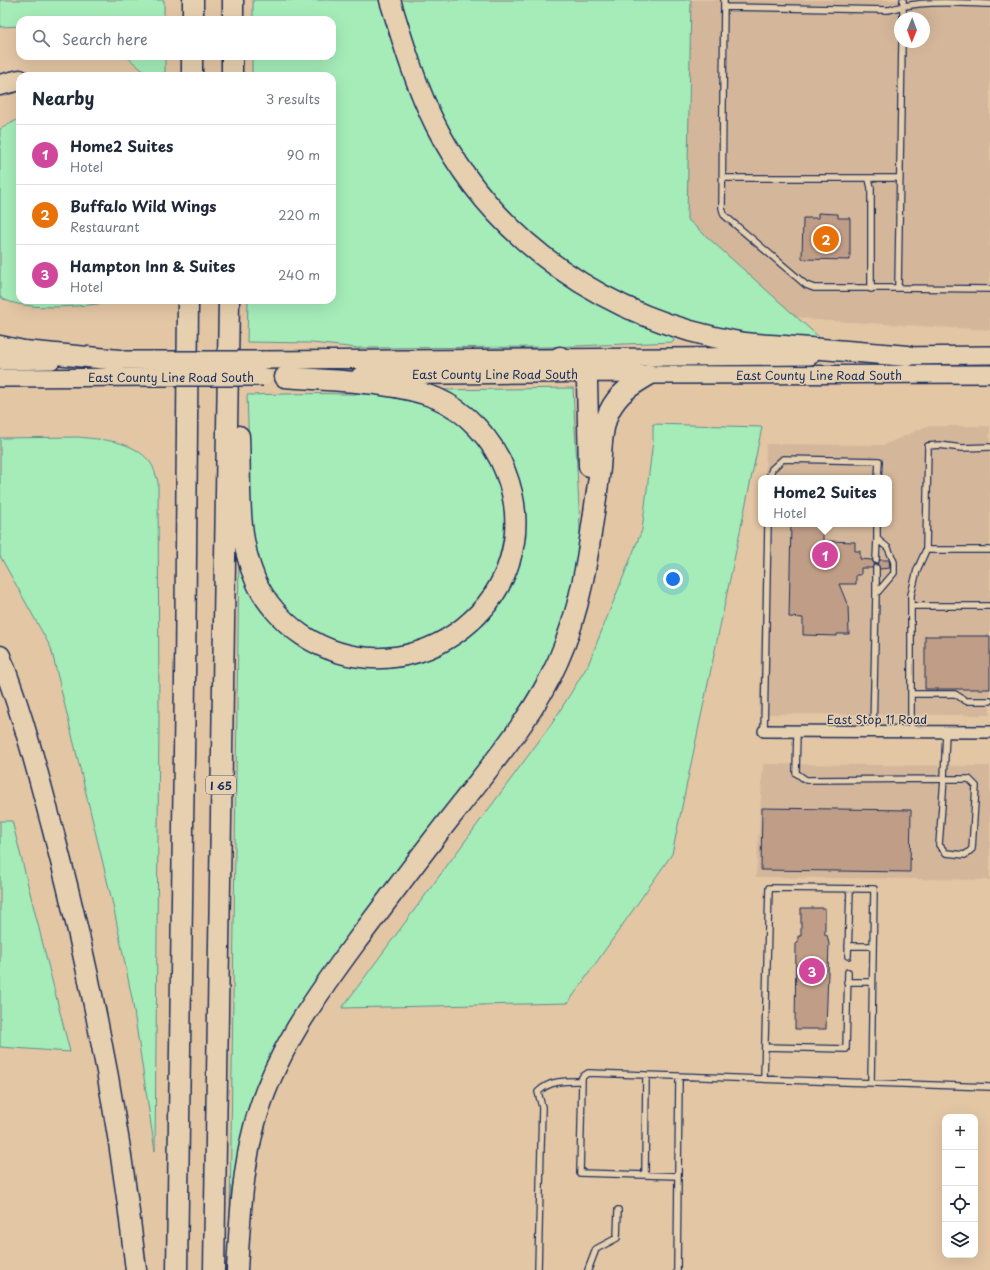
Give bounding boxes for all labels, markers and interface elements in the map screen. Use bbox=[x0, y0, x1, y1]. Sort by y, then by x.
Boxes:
north arrow bbox=[894, 12, 930, 48]
search box bbox=[16, 16, 336, 60]
icon: search bbox=[30, 27, 52, 49]
text: Search here bbox=[62, 27, 148, 50]
text: Nearby bbox=[32, 85, 94, 111]
text: 3 results bbox=[266, 89, 320, 108]
text: Home2 Suites bbox=[70, 134, 173, 157]
text: 1 bbox=[42, 145, 48, 164]
text: 90 m bbox=[287, 145, 320, 164]
text: Hotel bbox=[70, 157, 103, 176]
text: Buffalo Wild Wings bbox=[70, 194, 217, 217]
text: 2 bbox=[40, 205, 50, 224]
text: 220 m bbox=[278, 205, 320, 224]
text: Restaurant bbox=[70, 217, 140, 236]
pin: 2 bbox=[813, 224, 839, 254]
text: Hampton Inn & Suites bbox=[70, 254, 235, 277]
text: 3 bbox=[41, 265, 49, 284]
text: 240 m bbox=[278, 265, 320, 284]
text: Hotel bbox=[70, 277, 103, 296]
street label: East County Line Road South bbox=[412, 365, 578, 383]
street label: East County Line Road South bbox=[736, 366, 902, 384]
street label: East County Line Road South bbox=[88, 368, 254, 386]
popup bbox=[758, 475, 892, 527]
text: Home2 Suites bbox=[773, 480, 877, 503]
text: Hotel bbox=[773, 503, 806, 522]
pin: 1 bbox=[812, 540, 838, 570]
your location bbox=[663, 569, 683, 589]
street label: East Stop 11 Road bbox=[827, 710, 927, 728]
road number: I 65 bbox=[206, 776, 236, 794]
pin: 3 bbox=[799, 956, 825, 986]
map controls bbox=[942, 1114, 978, 1258]
button: + bbox=[942, 1114, 978, 1150]
button: − bbox=[942, 1150, 978, 1186]
button: locate bbox=[942, 1186, 978, 1222]
button: layers bbox=[942, 1222, 978, 1258]

